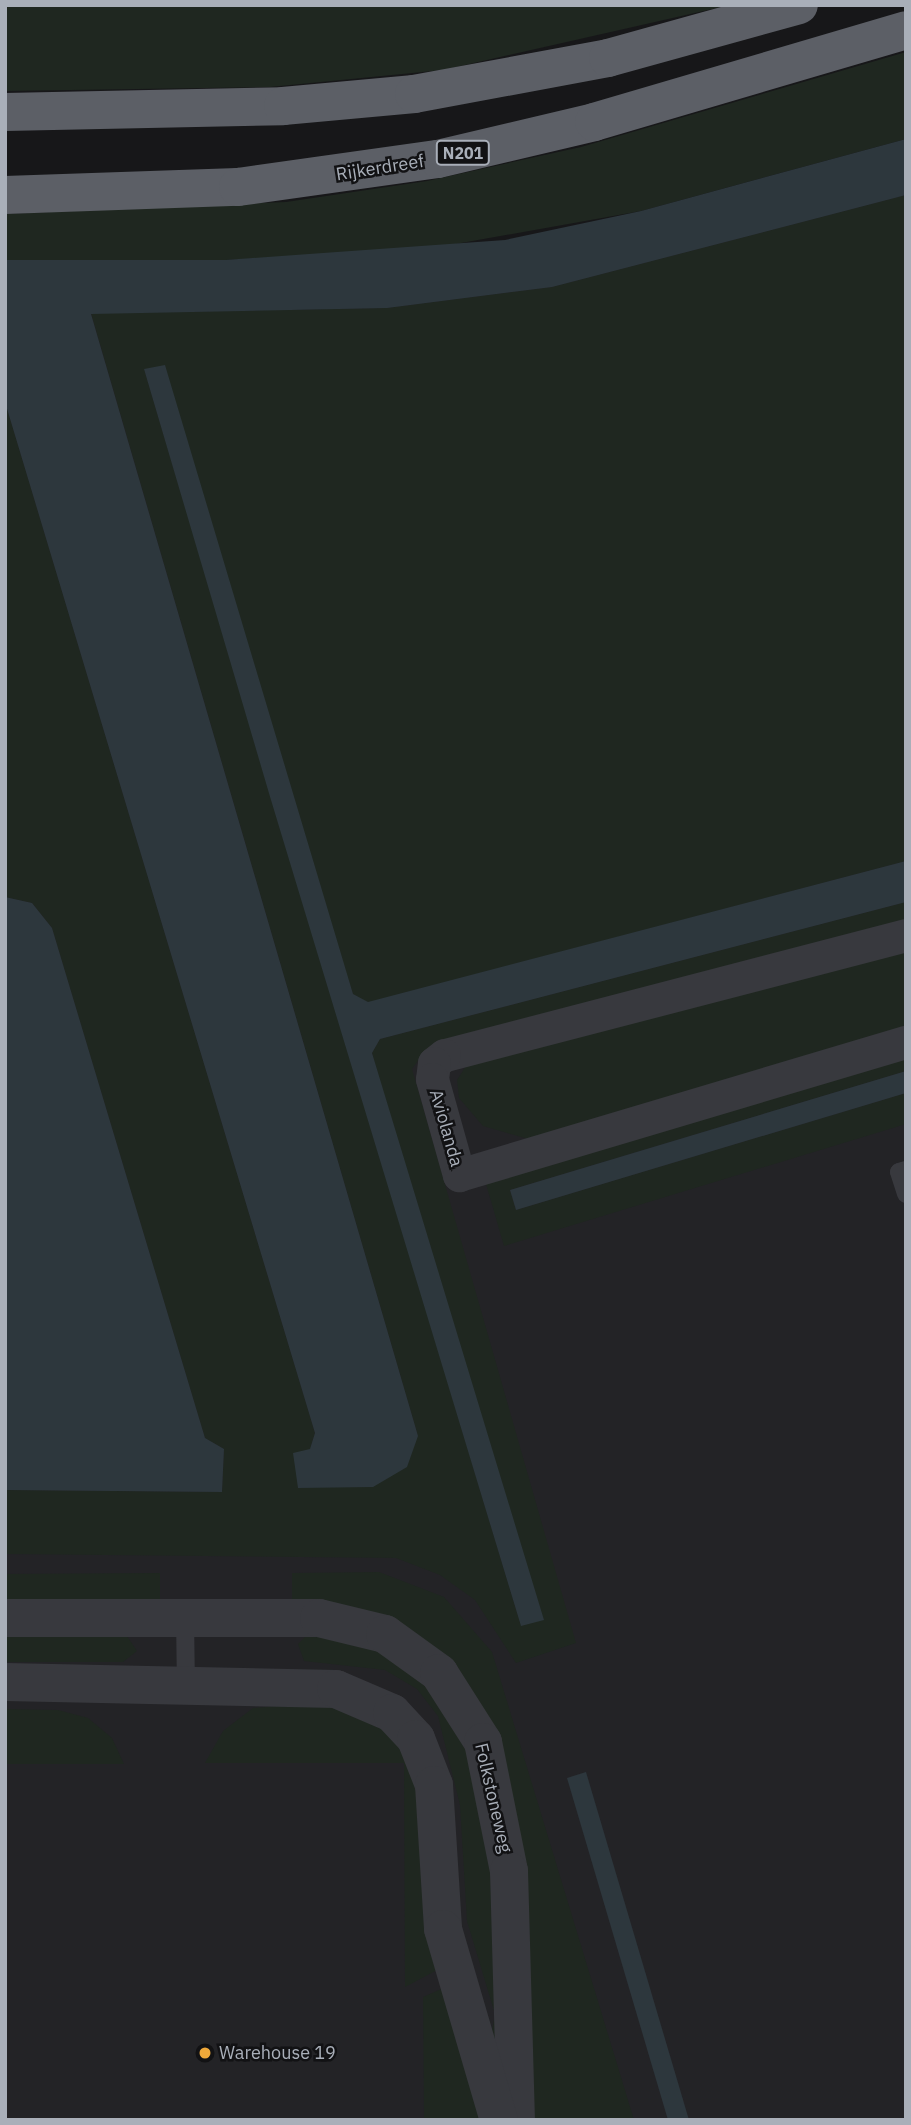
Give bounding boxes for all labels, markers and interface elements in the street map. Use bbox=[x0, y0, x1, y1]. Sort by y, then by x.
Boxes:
road number: N201 bbox=[435, 140, 491, 166]
street label: Rijkerdreef bbox=[335, 150, 425, 186]
street label: Aviolanda bbox=[425, 1087, 467, 1169]
street label: Folkstoneweg bbox=[470, 1741, 516, 1855]
place label: Warehouse 19 bbox=[219, 2042, 336, 2064]
marker: Warehouse 19 bbox=[197, 2045, 213, 2061]

